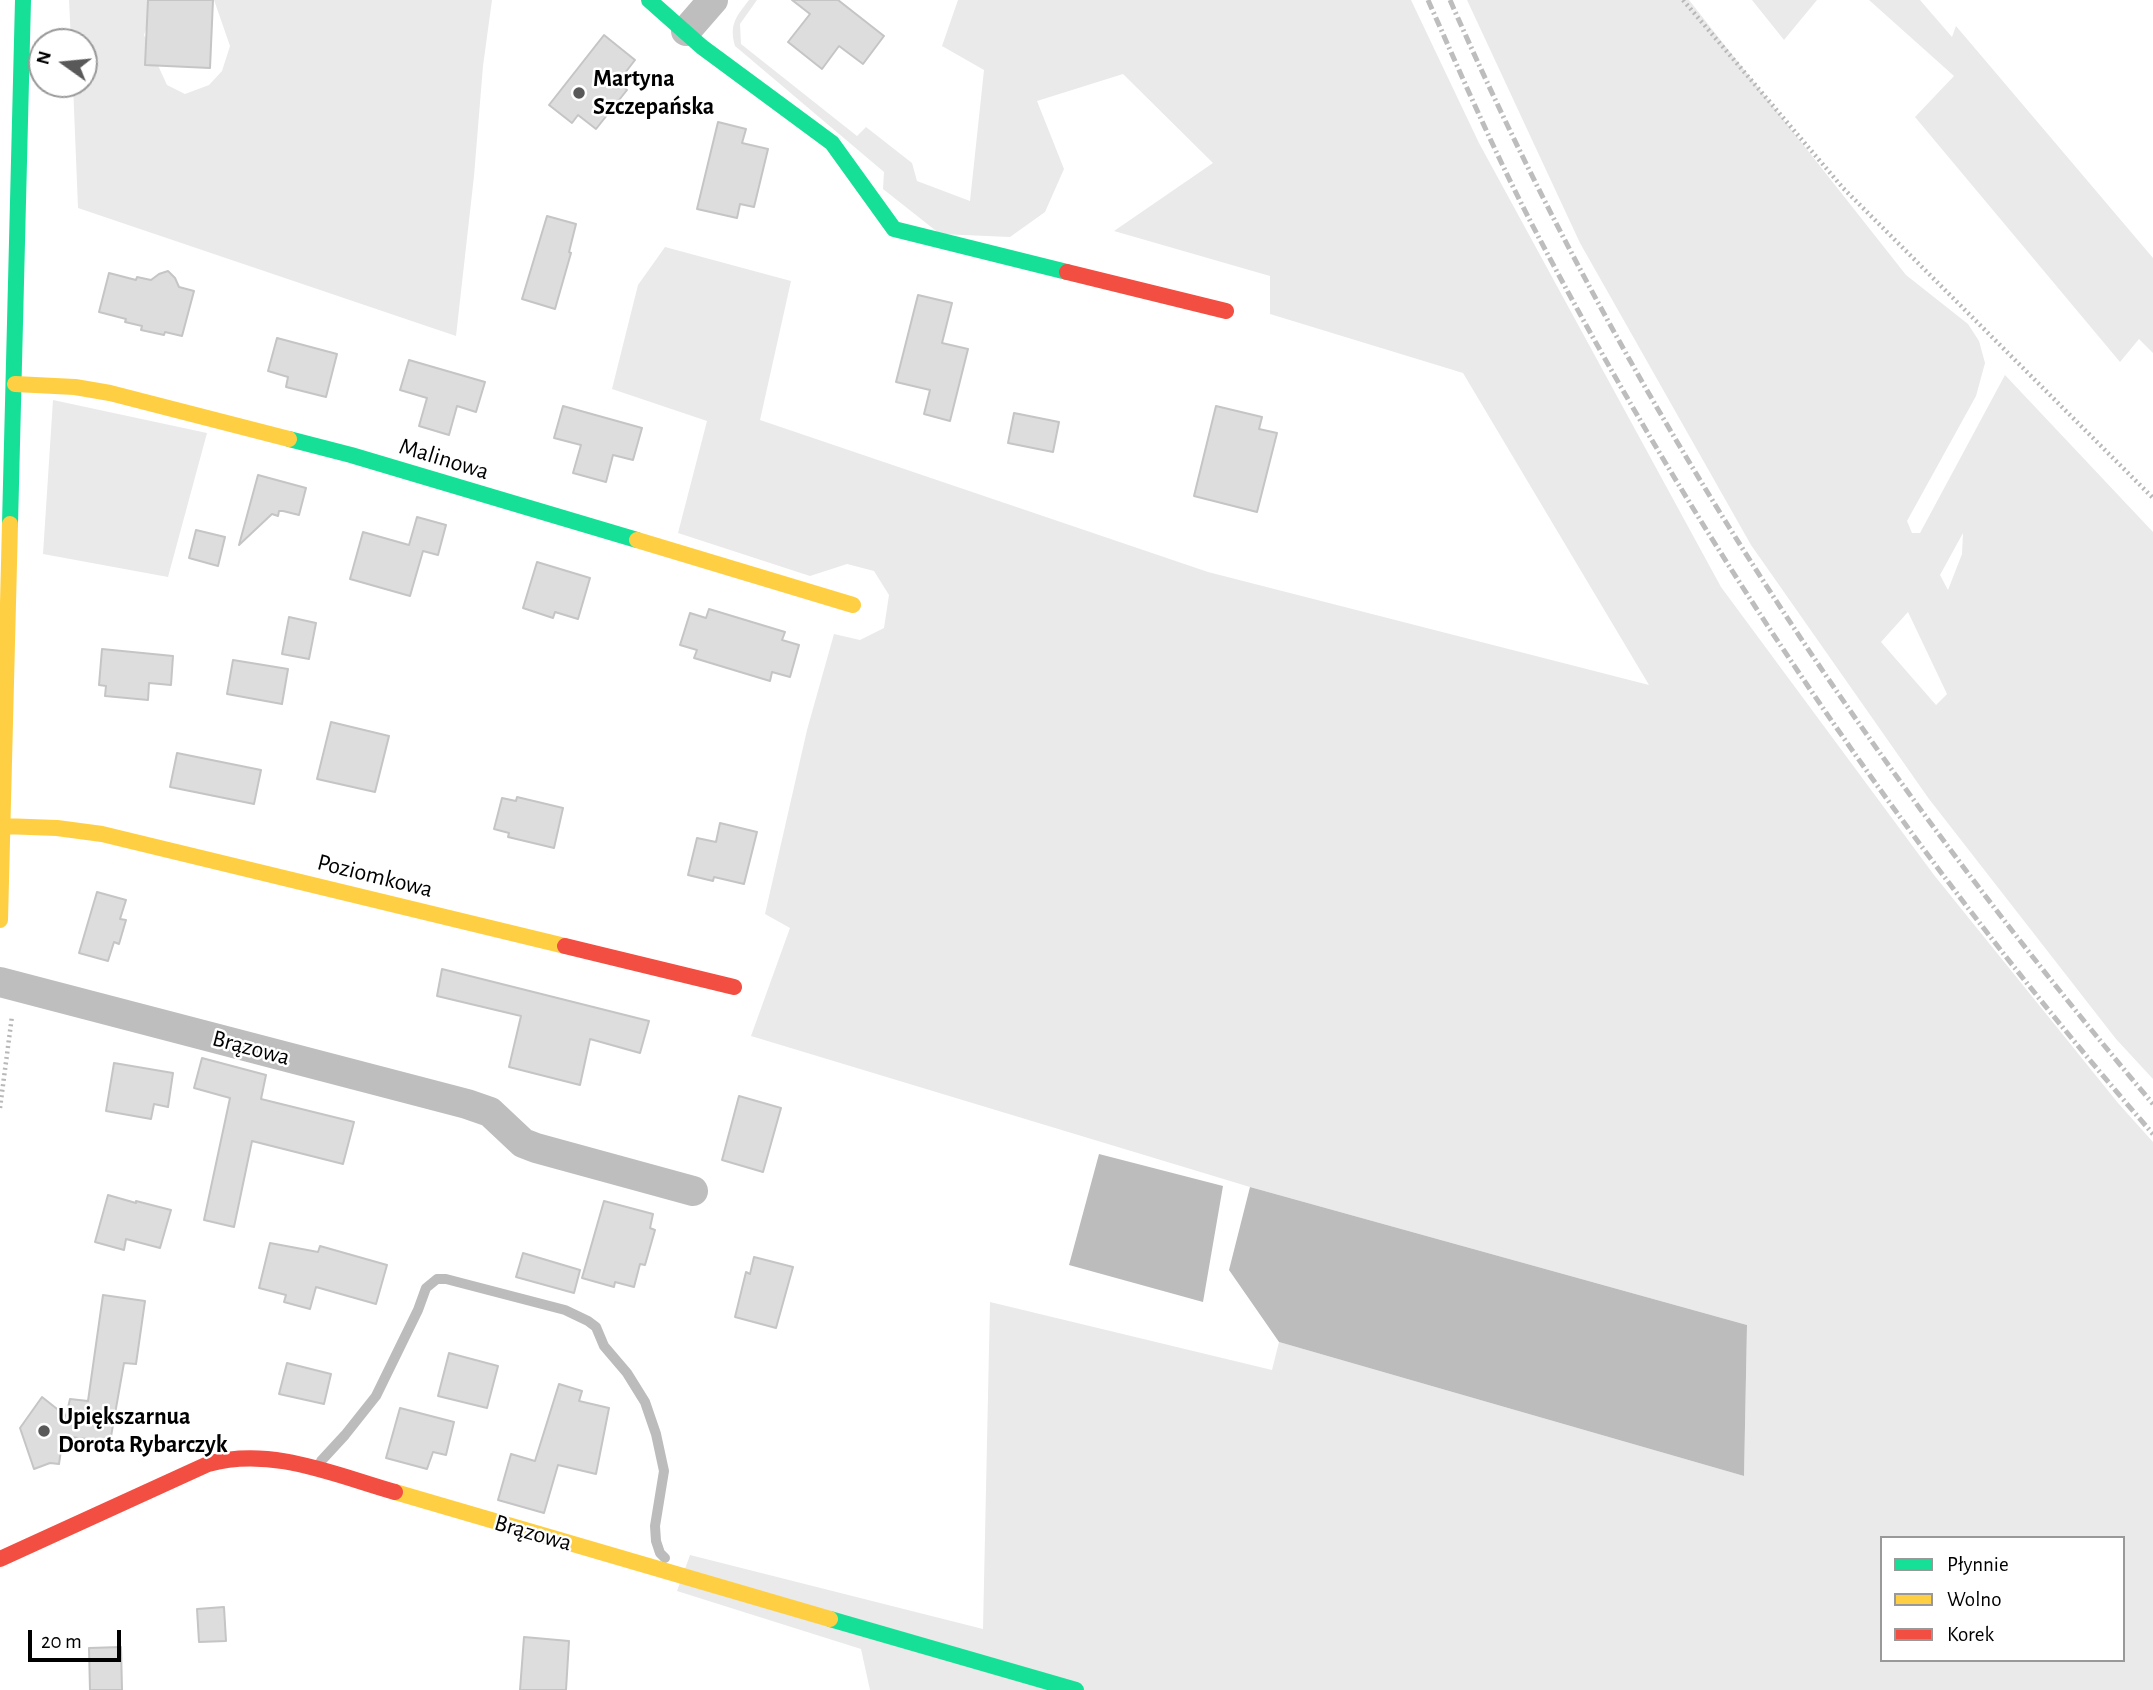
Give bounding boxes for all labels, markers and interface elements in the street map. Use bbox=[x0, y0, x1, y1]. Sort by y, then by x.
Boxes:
north arrow bbox=[28, 28, 98, 98]
text: N bbox=[33, 49, 55, 67]
place label: Martyna Szczepańska bbox=[593, 65, 714, 121]
marker: Martyna Szczepańska bbox=[571, 85, 587, 101]
street label: Malinowa bbox=[396, 432, 492, 486]
street label: Poziomkowa bbox=[314, 848, 436, 904]
street label: Brązowa bbox=[209, 1024, 293, 1072]
place label: Upiększarnua Dorota Rybarczyk bbox=[58, 1403, 228, 1459]
marker: Upiększarnua Dorota Rybarczyk bbox=[36, 1423, 52, 1439]
street label: Brązowa bbox=[491, 1508, 575, 1558]
legend bbox=[1880, 1536, 2125, 1662]
text: Płynnie bbox=[1947, 1554, 2009, 1575]
text: Wolno bbox=[1947, 1589, 2001, 1610]
scale bar bbox=[32, 1616, 124, 1660]
text: Korek bbox=[1947, 1624, 1994, 1645]
text: 20 m bbox=[41, 1631, 82, 1652]

